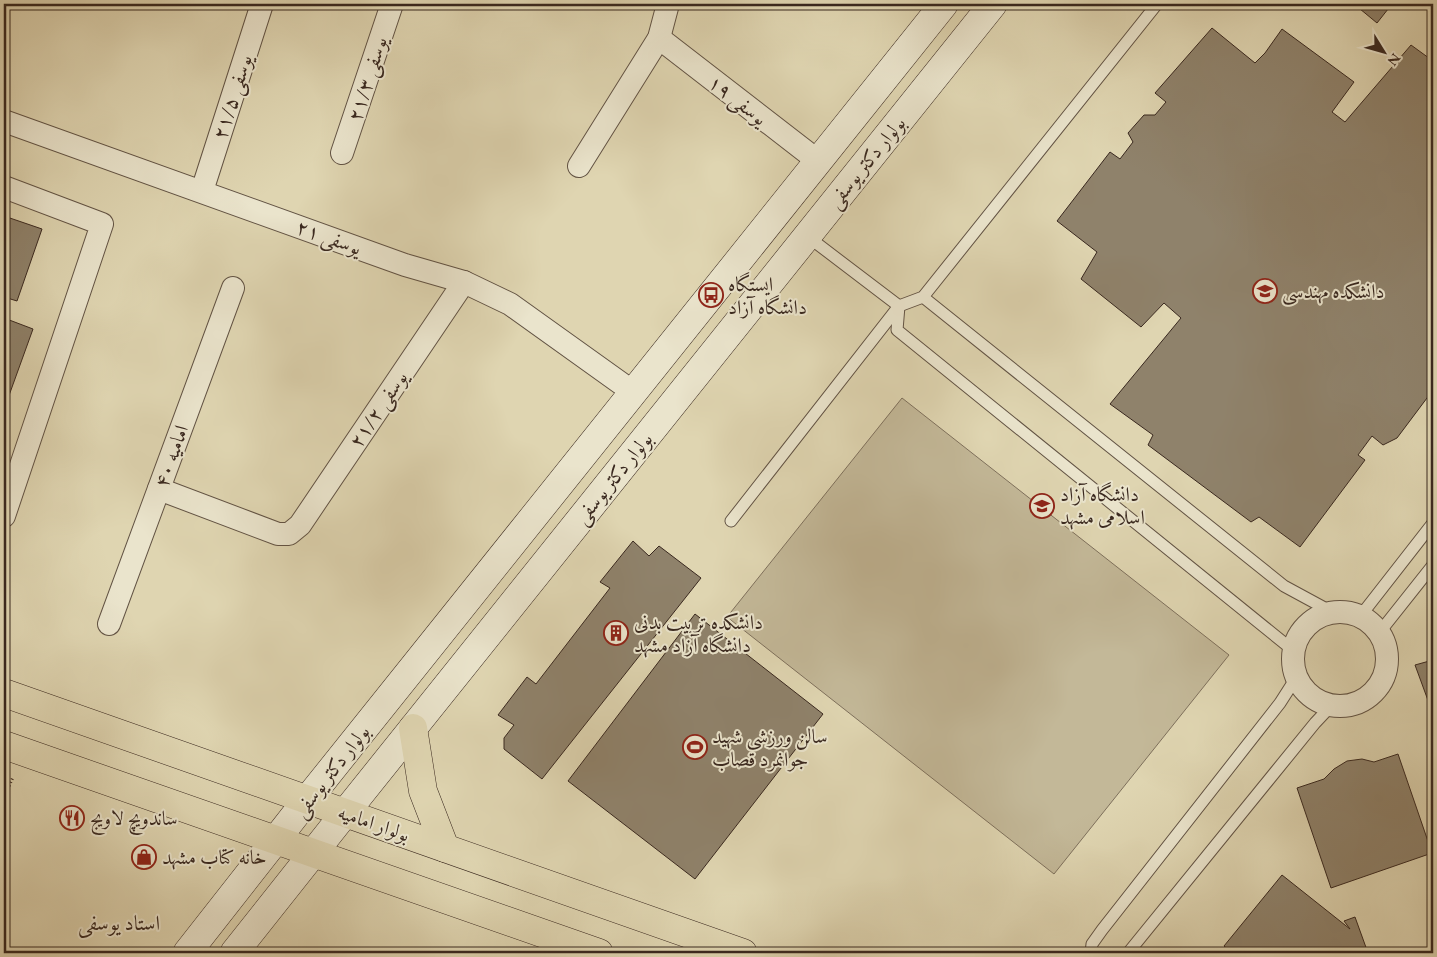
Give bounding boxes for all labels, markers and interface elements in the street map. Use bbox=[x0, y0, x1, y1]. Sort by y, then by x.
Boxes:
north arrow bbox=[1360, 28, 1410, 78]
street label: یوسفی ۲۱/۳ bbox=[341, 32, 395, 125]
street label: یوسفی ۲۱/۵ bbox=[206, 50, 260, 143]
text: N bbox=[1383, 50, 1405, 70]
street label: یوسفی ۱۹ bbox=[702, 69, 774, 133]
street label: بولوار دکتر یوسفی bbox=[821, 111, 913, 214]
street label: یوسفی ۲۱ bbox=[292, 213, 366, 263]
place label: ایستگاه دانشگاه آزاد bbox=[728, 271, 807, 320]
school or university icon: دانشکده مهندسی bbox=[1252, 278, 1278, 304]
place label: دانشکده مهندسی bbox=[1282, 278, 1385, 306]
bus stop icon: ایستگاه دانشگاه آزاد bbox=[698, 282, 724, 308]
street label: یوسفی ۲۱/۲ bbox=[343, 365, 415, 454]
street label: امامیه ۴۰ bbox=[148, 421, 194, 491]
street label: بولوار دکتر یوسفی bbox=[568, 427, 660, 530]
place label: دانشگاه آزاد اسلامی مشهد bbox=[1060, 481, 1145, 530]
school or university icon: دانشگاه آزاد اسلامی مشهد bbox=[1029, 493, 1055, 519]
place label: دانشکده تربیت بدنی دانشگاه آزاد مشهد bbox=[634, 609, 763, 658]
building icon: دانشکده تربیت بدنی دانشگاه آزاد مشهد bbox=[603, 620, 629, 646]
street label: بولوار دکتر یوسفی bbox=[287, 719, 377, 824]
place label: سالن ورزشی شهید جوانمرد قصاب bbox=[712, 723, 828, 772]
sports icon: سالن ورزشی شهید جوانمرد قصاب bbox=[682, 734, 708, 760]
street label: بولوار امامیه bbox=[335, 799, 413, 847]
restaurant icon: ساندویچ لاویج bbox=[59, 805, 85, 831]
place label: ساندویچ لاویج bbox=[90, 805, 178, 835]
shop icon: خانه کتاب مشهد bbox=[131, 844, 157, 870]
place label: خانه کتاب مشهد bbox=[162, 844, 267, 870]
district label: استاد یوسفی bbox=[78, 909, 160, 938]

